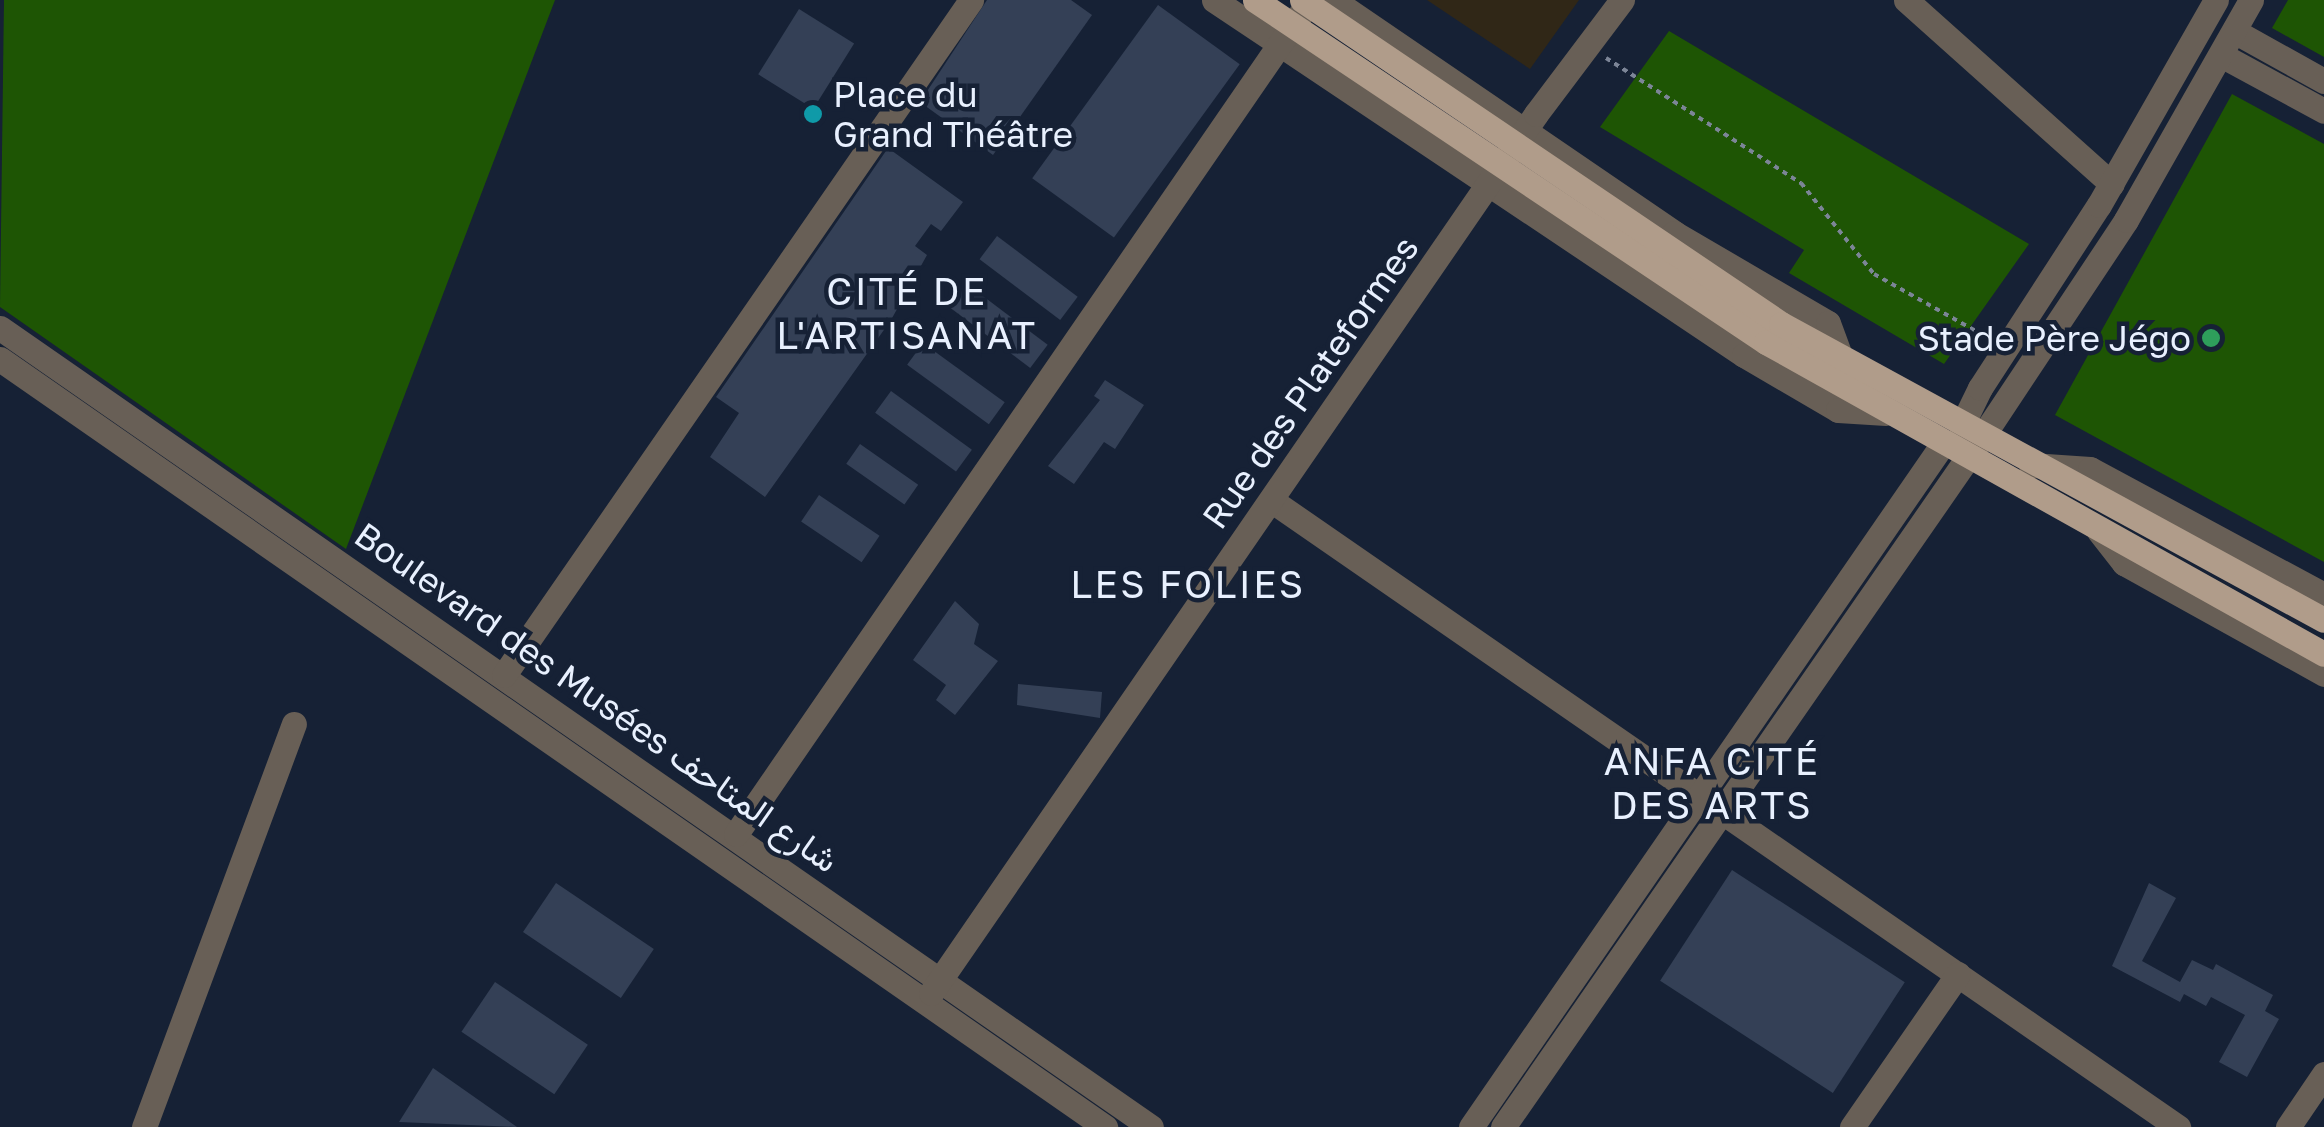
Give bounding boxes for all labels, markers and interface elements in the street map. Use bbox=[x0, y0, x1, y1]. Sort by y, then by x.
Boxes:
place label: Place du Grand Théâtre bbox=[833, 73, 1073, 155]
marker: Place du Grand Théâtre bbox=[802, 103, 824, 125]
street label: Rue des Plateformes bbox=[1193, 228, 1427, 536]
district label: CITÉ DE L'ARTISANAT bbox=[776, 268, 1038, 358]
place label: Stade Père Jégo bbox=[1917, 317, 2191, 359]
marker: Stade Père Jégo bbox=[2200, 327, 2222, 349]
street label: Boulevard des Musées شارع المتاحف bbox=[347, 513, 847, 881]
district label: LES FOLIES bbox=[1070, 561, 1306, 607]
district label: ANFA CITÉ DES ARTS bbox=[1604, 738, 1820, 828]

